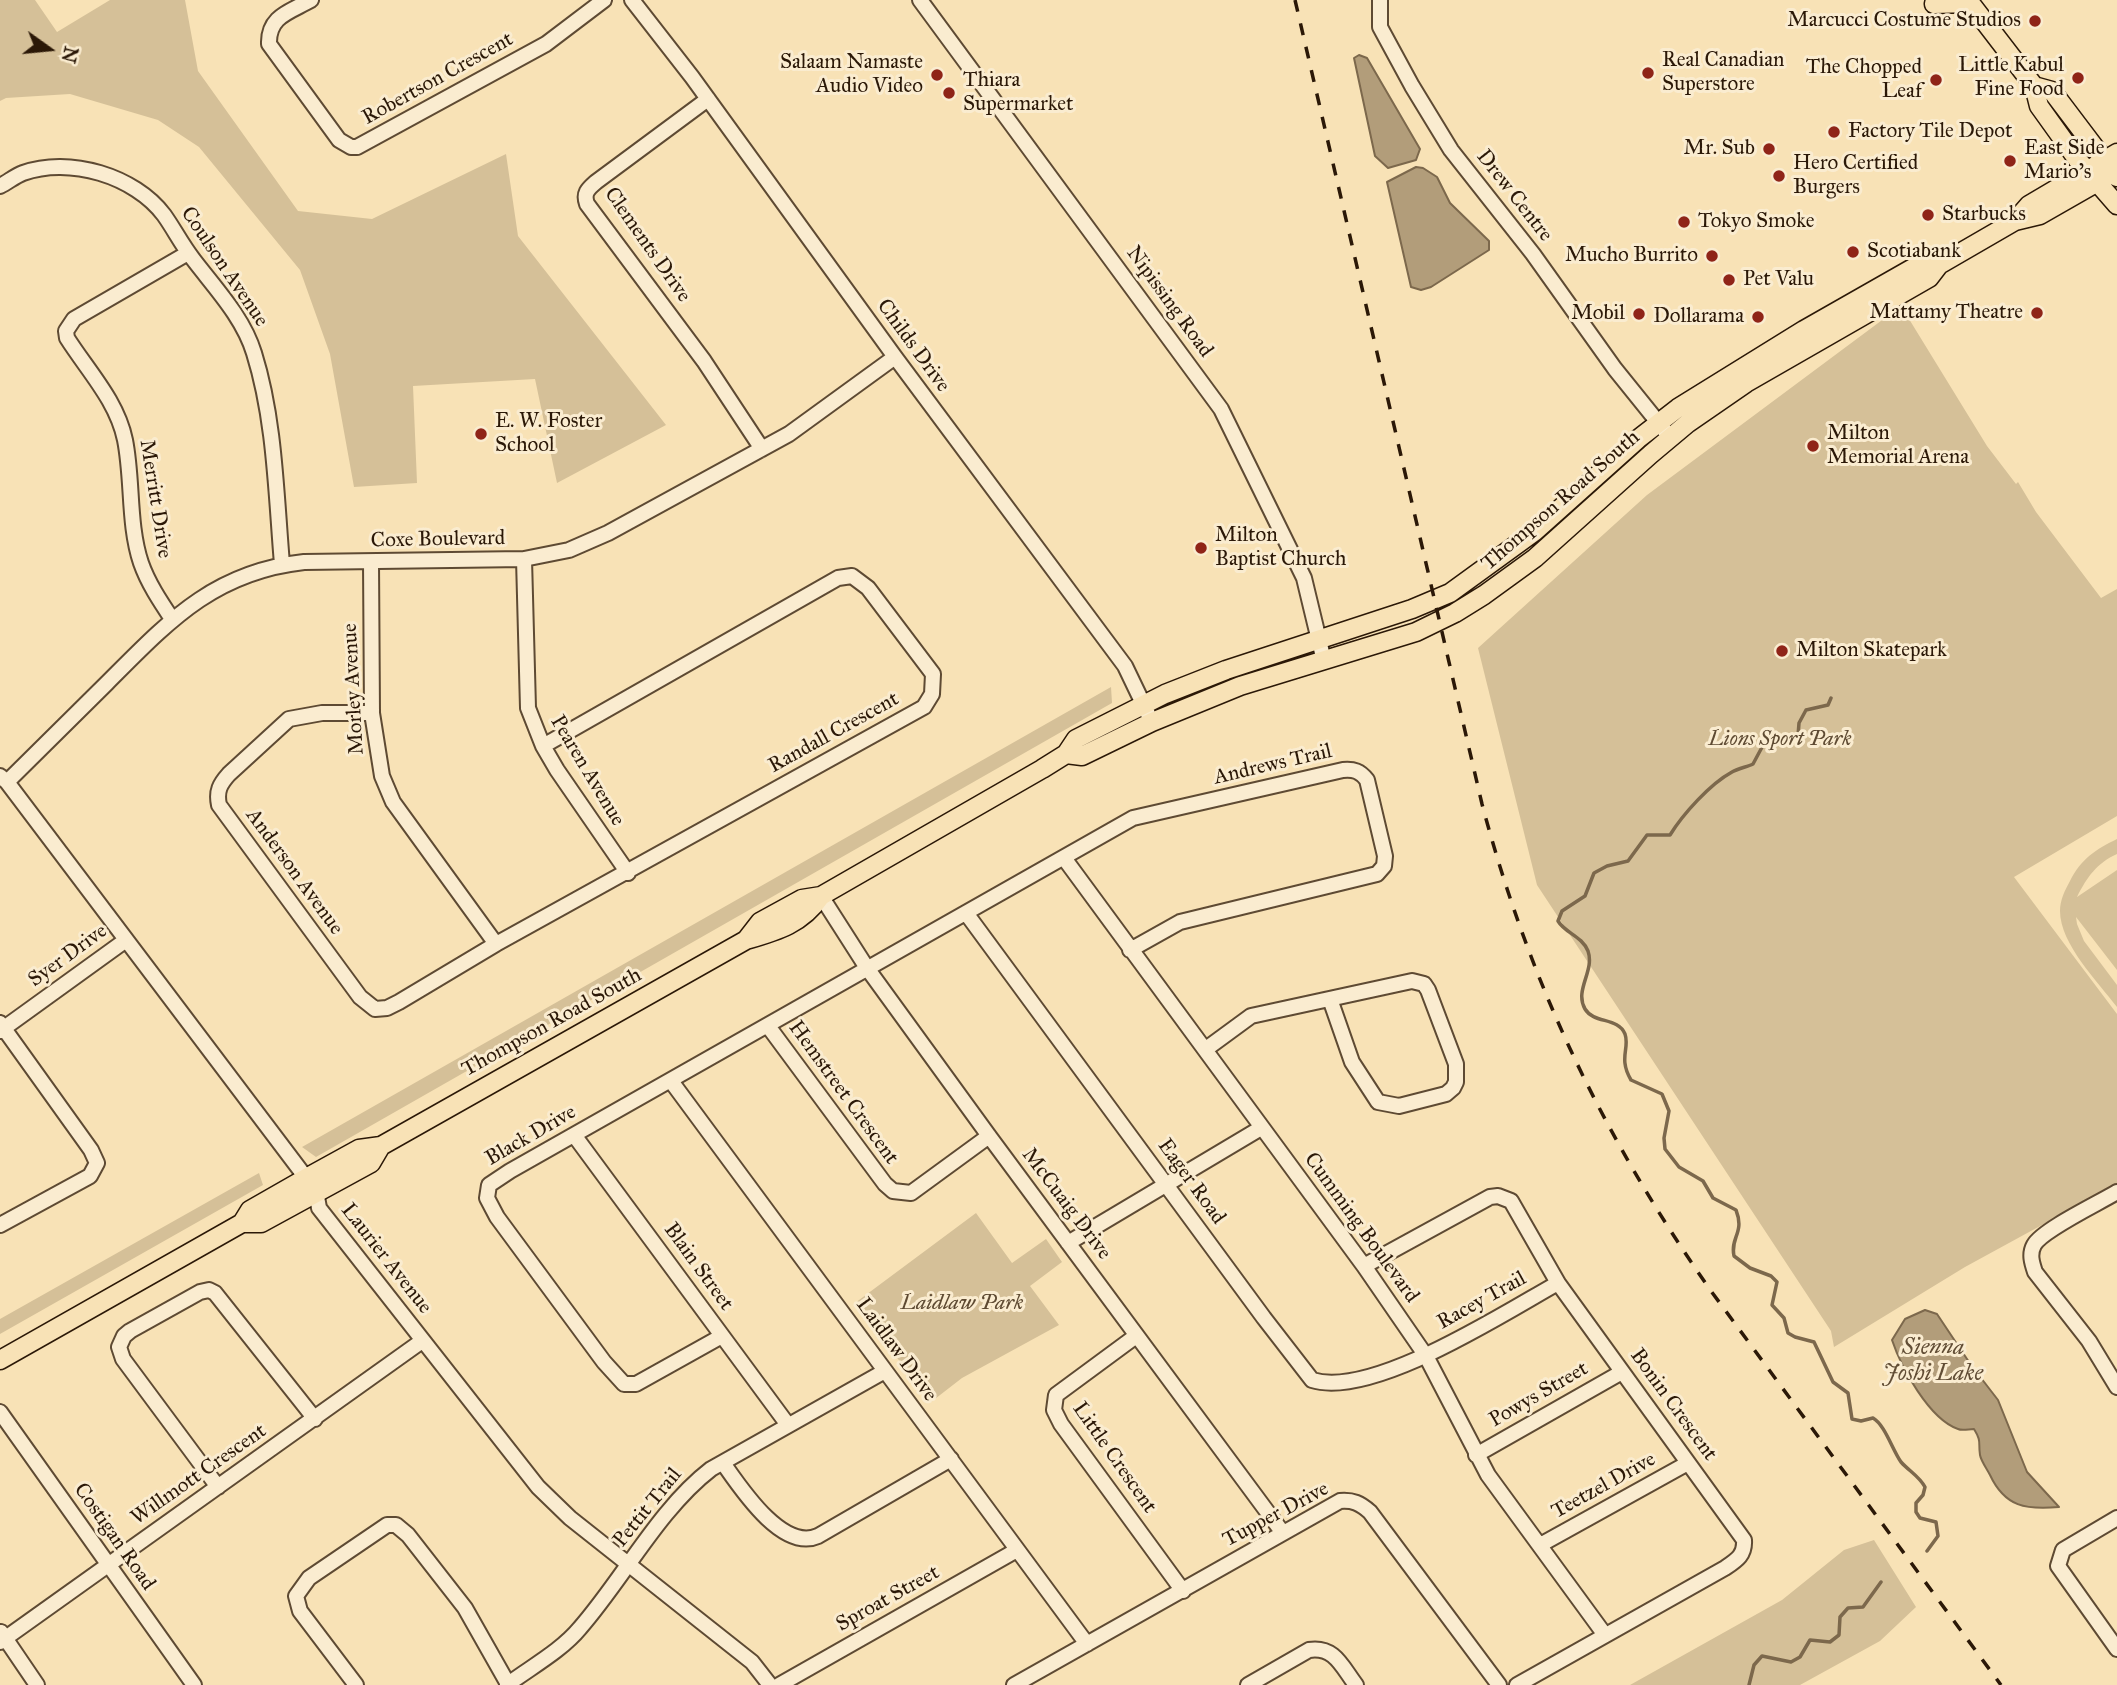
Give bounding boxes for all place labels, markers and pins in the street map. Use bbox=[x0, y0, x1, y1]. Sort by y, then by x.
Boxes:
place label: Marcucci Costume Studios bbox=[1787, 8, 2021, 34]
marker: Marcucci Costume Studios bbox=[2027, 13, 2043, 29]
place label: Real Canadian Superstore bbox=[1662, 48, 1784, 98]
place label: Salaam Namaste Audio Video bbox=[780, 50, 923, 100]
place label: Little Kabul Fine Food bbox=[1958, 53, 2064, 103]
place label: The Chopped Leaf bbox=[1806, 55, 1922, 105]
marker: Real Canadian Superstore bbox=[1640, 65, 1656, 81]
marker: Salaam Namaste Audio Video bbox=[929, 67, 945, 83]
place label: Thiara Supermarket bbox=[963, 68, 1073, 118]
marker: Little Kabul Fine Food bbox=[2070, 70, 2086, 86]
marker: The Chopped Leaf bbox=[1928, 72, 1944, 88]
marker: Thiara Supermarket bbox=[941, 85, 957, 101]
place label: Factory Tile Depot bbox=[1848, 119, 2012, 145]
marker: Factory Tile Depot bbox=[1826, 124, 1842, 140]
place label: Mr. Sub bbox=[1684, 136, 1755, 162]
place label: East Side Mario's bbox=[2024, 136, 2105, 186]
marker: Mr. Sub bbox=[1761, 141, 1777, 157]
place label: Hero Certified Burgers bbox=[1793, 151, 1918, 201]
marker: East Side Mario's bbox=[2002, 153, 2018, 169]
marker: Hero Certified Burgers bbox=[1771, 168, 1787, 184]
place label: Starbucks bbox=[1942, 202, 2026, 228]
marker: Starbucks bbox=[1920, 207, 1936, 223]
place label: Tokyo Smoke bbox=[1698, 209, 1815, 235]
marker: Tokyo Smoke bbox=[1676, 214, 1692, 230]
place label: Scotiabank bbox=[1867, 239, 1961, 265]
place label: Mucho Burrito bbox=[1565, 243, 1698, 269]
marker: Scotiabank bbox=[1845, 244, 1861, 260]
marker: Mucho Burrito bbox=[1704, 248, 1720, 264]
place label: Pet Valu bbox=[1743, 267, 1814, 293]
marker: Pet Valu bbox=[1721, 272, 1737, 288]
place label: Mattamy Theatre bbox=[1870, 300, 2023, 326]
place label: Mobil bbox=[1571, 301, 1625, 327]
place label: Dollarama bbox=[1653, 304, 1744, 330]
marker: Mattamy Theatre bbox=[2029, 305, 2045, 321]
marker: Mobil bbox=[1631, 306, 1647, 322]
marker: Dollarama bbox=[1750, 309, 1766, 325]
place label: E. W. Foster School bbox=[495, 409, 602, 459]
place label: Milton Memorial Arena bbox=[1827, 421, 1969, 471]
marker: E. W. Foster School bbox=[473, 426, 489, 442]
marker: Milton Memorial Arena bbox=[1805, 438, 1821, 454]
place label: Milton Baptist Church bbox=[1215, 523, 1346, 573]
marker: Milton Baptist Church bbox=[1193, 540, 1209, 556]
place label: Milton Skatepark bbox=[1796, 638, 1947, 664]
marker: Milton Skatepark bbox=[1774, 643, 1790, 659]

